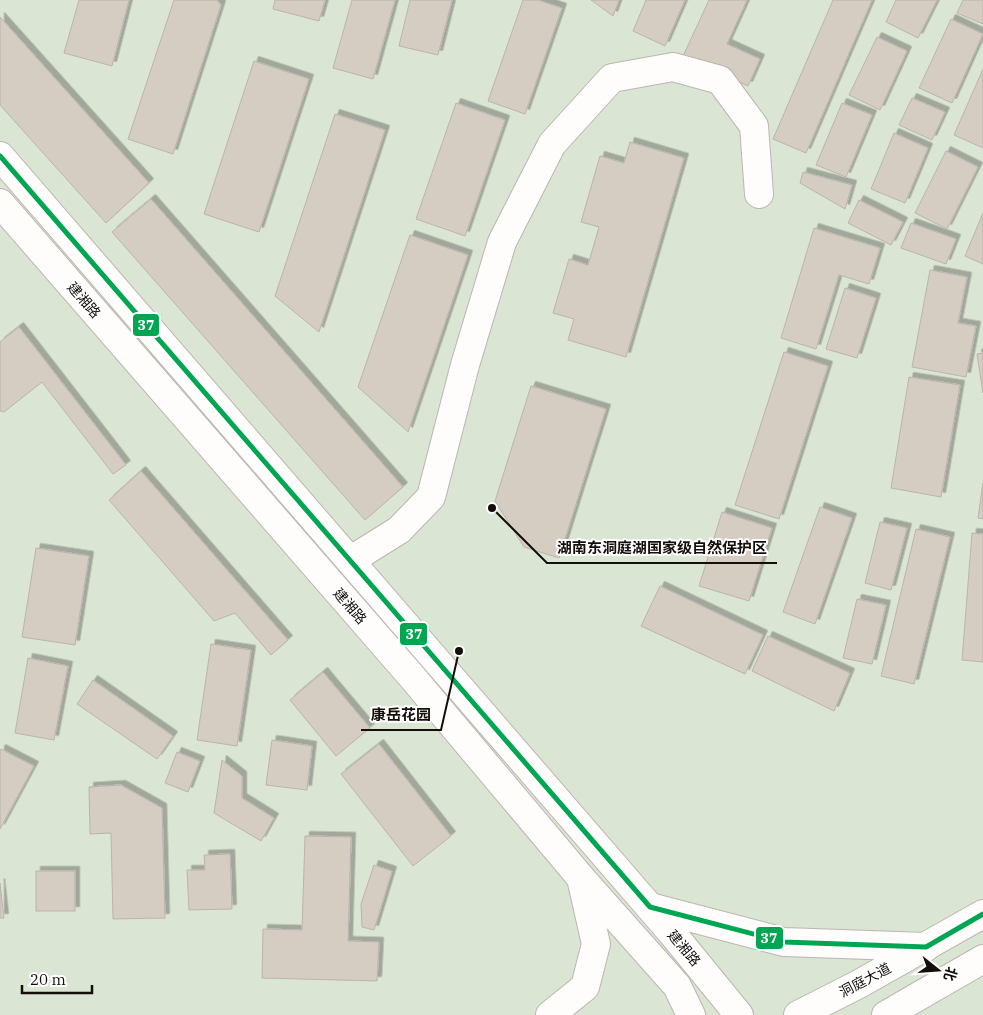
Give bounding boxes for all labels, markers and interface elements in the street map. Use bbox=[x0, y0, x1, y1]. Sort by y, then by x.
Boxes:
street label: 建湘路 bbox=[63, 278, 105, 322]
line badge: 37 bbox=[132, 313, 160, 337]
text: 37 bbox=[138, 316, 154, 334]
callout: 湖南东洞庭湖国家级自然保护区 bbox=[547, 533, 777, 563]
text: 湖南东洞庭湖国家级自然保护区 bbox=[557, 538, 767, 557]
street label: 建湘路 bbox=[329, 584, 371, 628]
line badge: 37 bbox=[399, 622, 428, 646]
text: 37 bbox=[406, 625, 422, 643]
callout: 康岳花园 bbox=[361, 700, 441, 730]
text: 康岳花园 bbox=[371, 705, 431, 724]
street label: 建湘路 bbox=[664, 926, 704, 970]
line badge: 37 bbox=[755, 926, 784, 950]
text: 37 bbox=[761, 929, 777, 947]
north arrow bbox=[913, 945, 963, 995]
street label: 洞庭大道 bbox=[836, 959, 894, 1001]
scale bar bbox=[22, 962, 92, 994]
text: 北 bbox=[940, 964, 961, 983]
text: 20 m bbox=[30, 970, 66, 989]

